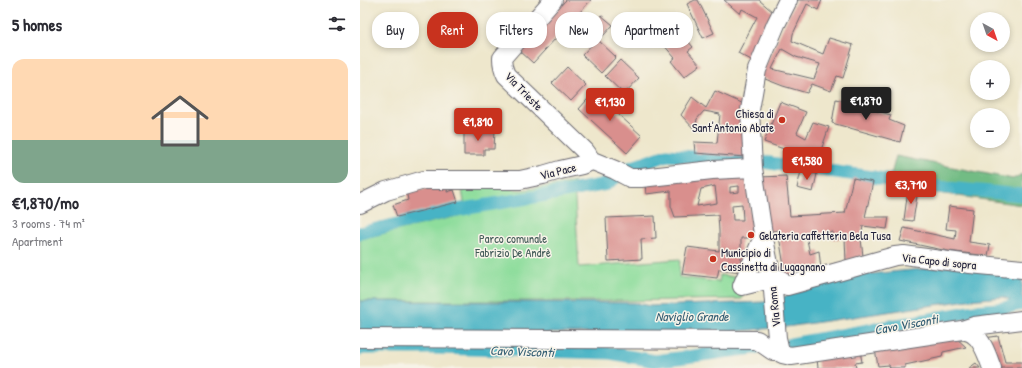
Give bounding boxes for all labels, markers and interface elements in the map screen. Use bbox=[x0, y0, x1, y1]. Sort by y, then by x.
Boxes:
chip: Buy bbox=[372, 12, 419, 48]
chip: Rent bbox=[427, 12, 478, 48]
chip: Filters bbox=[486, 12, 547, 48]
chip: New bbox=[555, 12, 603, 48]
chip: Apartment bbox=[611, 12, 693, 48]
north arrow bbox=[970, 12, 1010, 52]
map controls bbox=[970, 12, 1010, 148]
text: 5 homes bbox=[12, 13, 62, 36]
icon: filters bbox=[326, 13, 348, 35]
button: + bbox=[970, 60, 1010, 100]
street label: Via Trieste bbox=[501, 68, 547, 114]
icon: home bbox=[144, 85, 216, 157]
pin: €1,870 bbox=[833, 87, 899, 121]
pin: €1,130 bbox=[577, 88, 643, 122]
text: €1,870 bbox=[850, 91, 882, 109]
text: €1,130 bbox=[595, 92, 625, 110]
place label: Chiesa di Sant'Antonio Abate bbox=[692, 105, 774, 136]
pin: €1,810 bbox=[445, 108, 511, 142]
button: − bbox=[970, 108, 1010, 148]
text: €1,810 bbox=[463, 112, 493, 130]
marker: Chiesa di Sant'Antonio Abate bbox=[777, 115, 787, 125]
pin: €1,580 bbox=[774, 147, 840, 181]
text: €1,580 bbox=[792, 151, 822, 169]
street label: Via Pace bbox=[538, 158, 578, 184]
pin: €3,710 bbox=[878, 171, 944, 205]
text: €3,710 bbox=[895, 175, 927, 193]
text: €1,870/mo bbox=[12, 191, 79, 214]
text: 3 rooms · 74 m² bbox=[12, 214, 85, 232]
place label: Gelateria caffetteria Bela Tusa bbox=[759, 227, 891, 244]
park label: Parco comunale Fabrizio De Andrè bbox=[474, 230, 551, 261]
marker: Gelateria caffetteria Bela Tusa bbox=[746, 230, 756, 240]
text: Apartment bbox=[12, 232, 63, 250]
place label: Municipio di Cassinetta di Lugagnano bbox=[721, 244, 825, 275]
street label: Via Capo di sopra bbox=[901, 249, 977, 273]
marker: Municipio di Cassinetta di Lugagnano bbox=[708, 254, 718, 264]
street label: Via Roma bbox=[763, 286, 785, 328]
water label: Naviglio Grande bbox=[656, 307, 729, 326]
water label: Cavo Visconti bbox=[873, 309, 940, 338]
water label: Cavo Visconti bbox=[489, 341, 556, 361]

